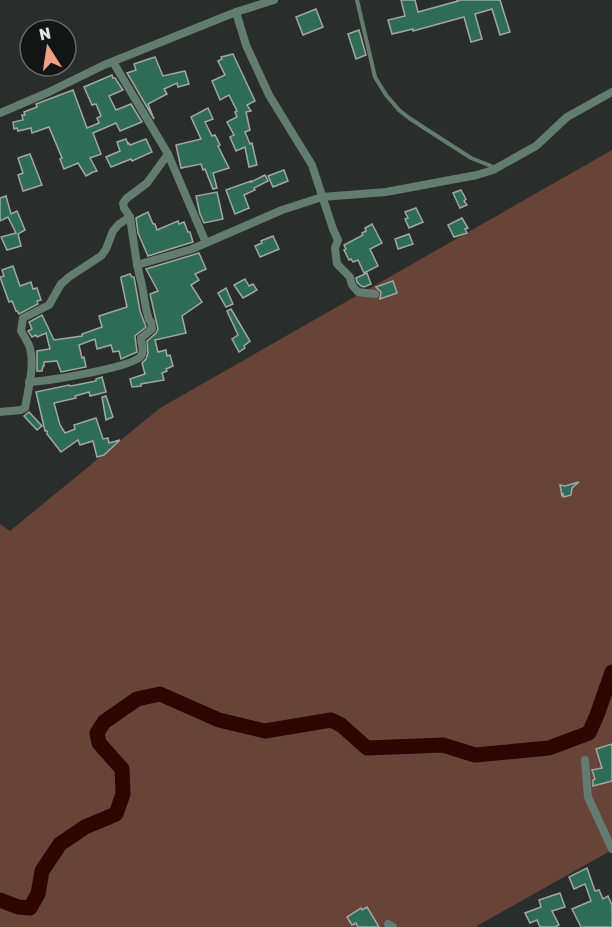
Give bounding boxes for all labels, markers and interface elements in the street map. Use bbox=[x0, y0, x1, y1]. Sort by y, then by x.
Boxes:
north arrow bbox=[18, 18, 78, 78]
text: N bbox=[37, 23, 53, 44]

